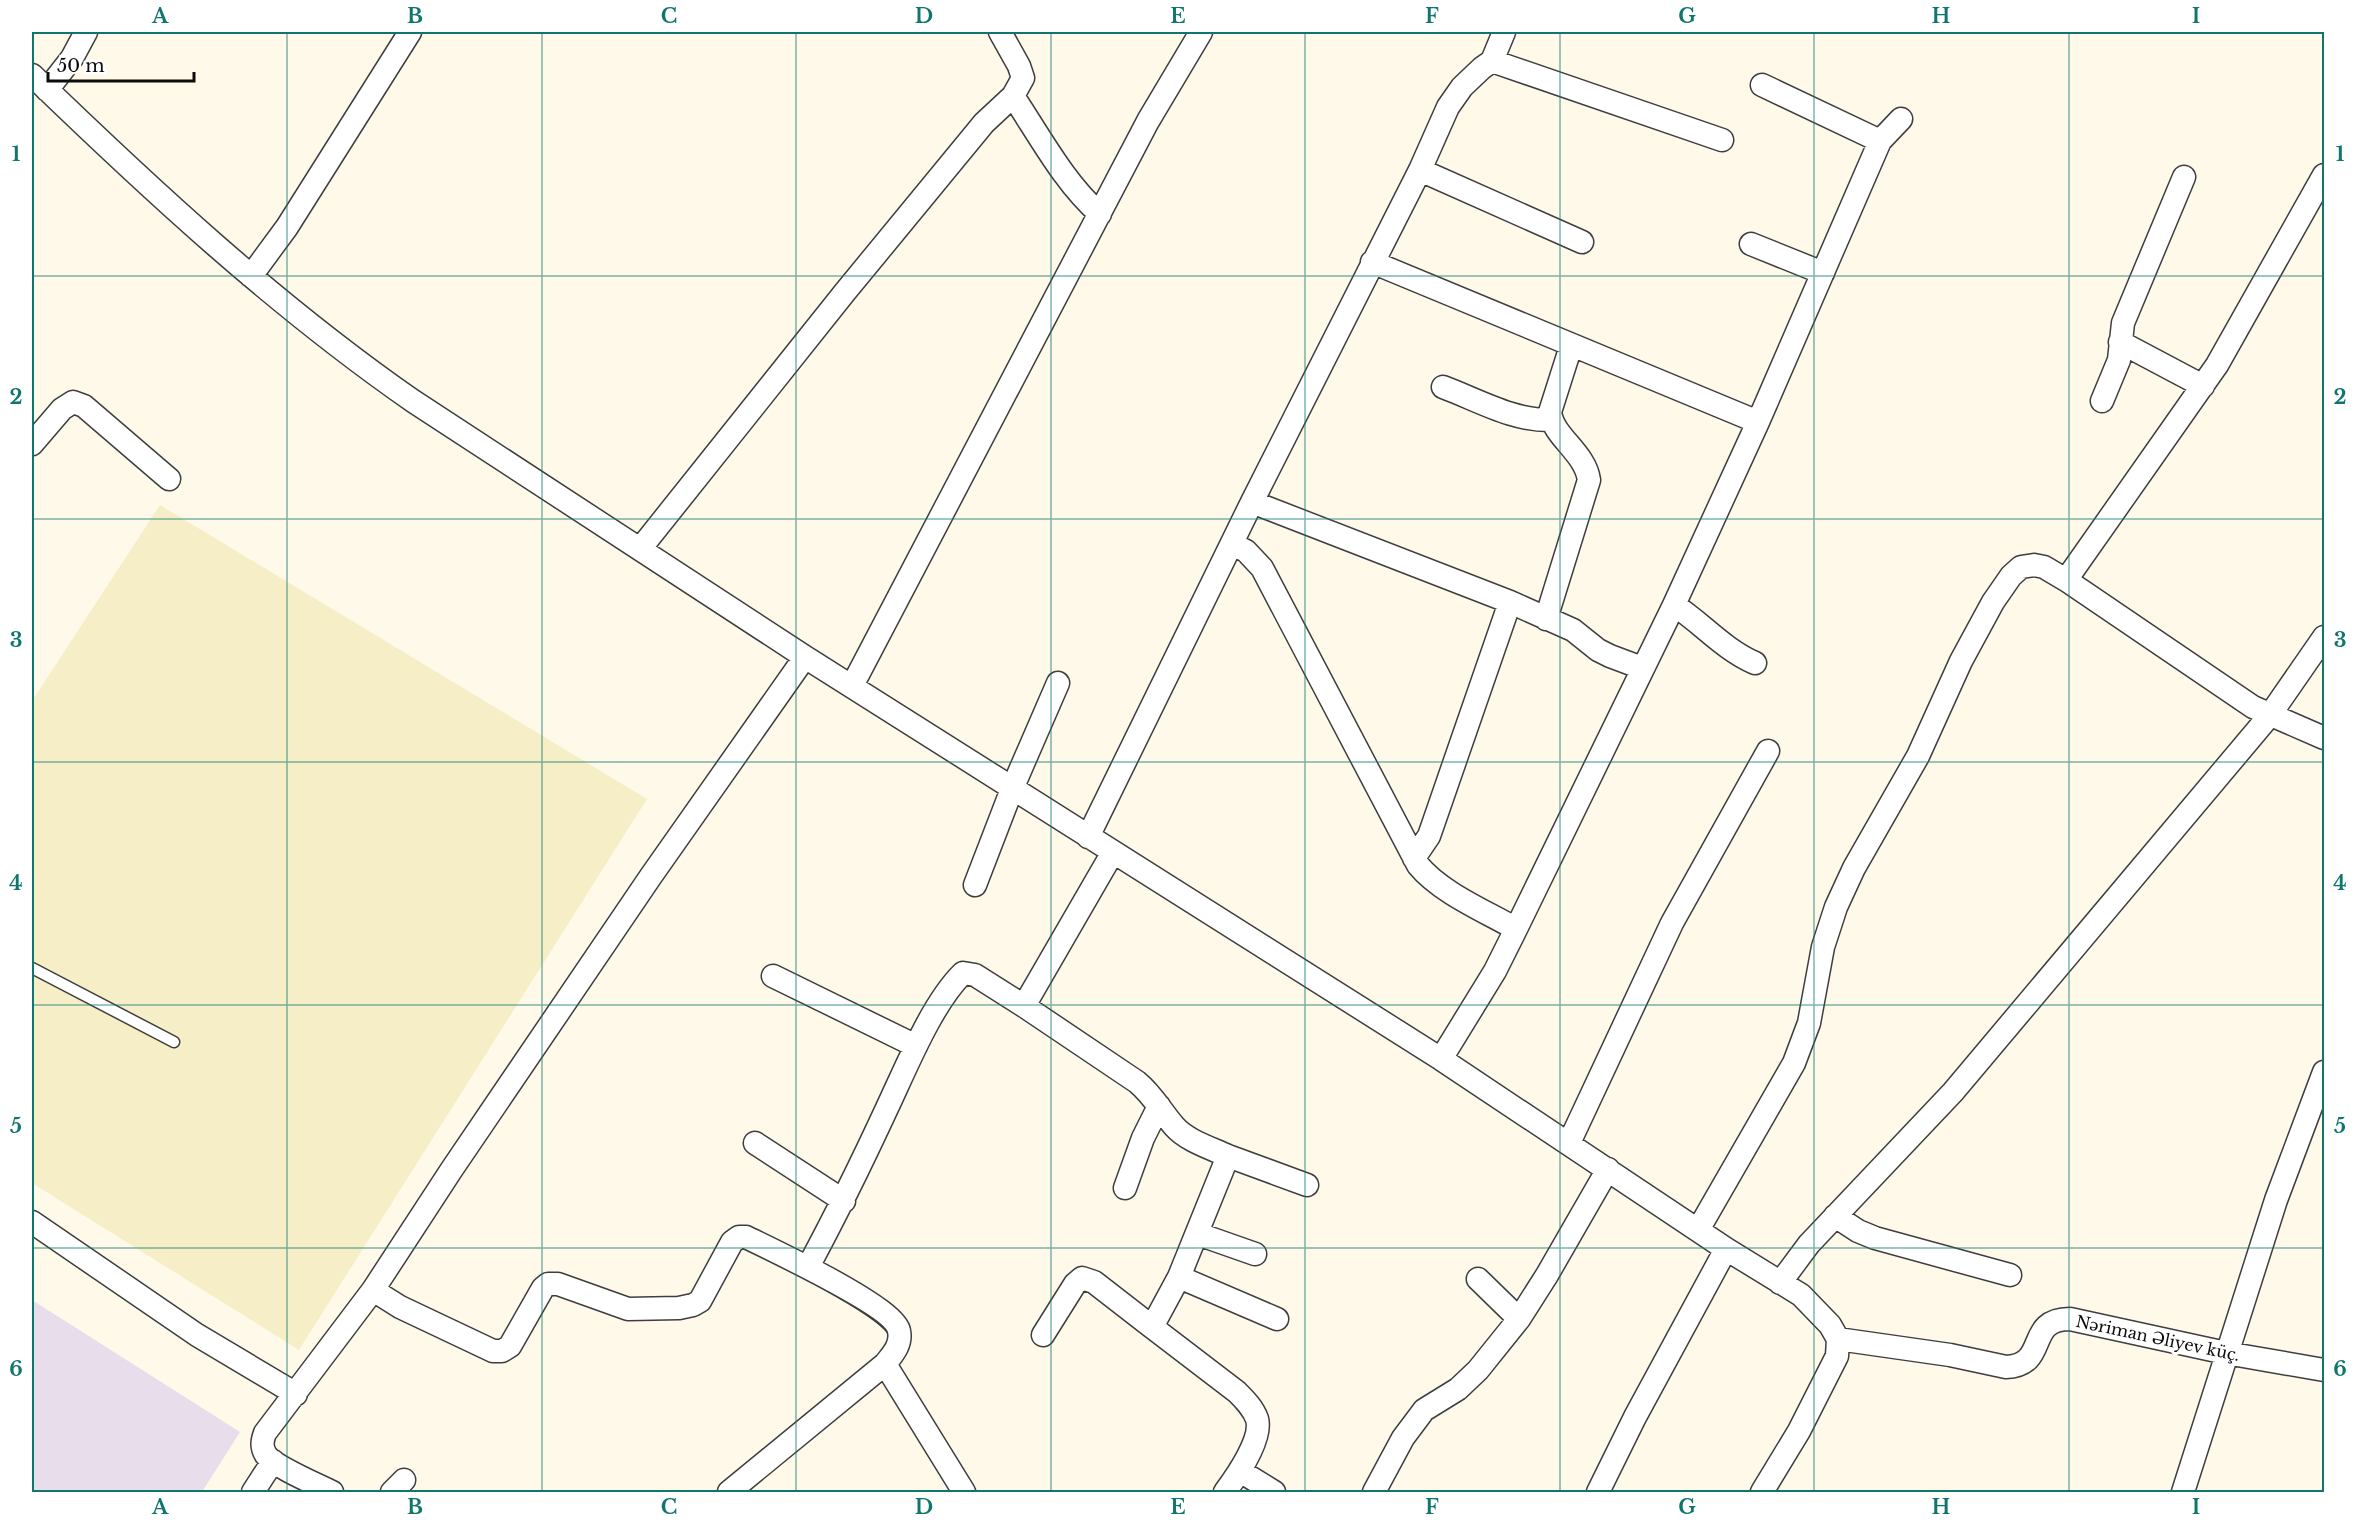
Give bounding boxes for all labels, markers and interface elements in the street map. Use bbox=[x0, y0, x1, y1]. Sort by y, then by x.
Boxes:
text: A bbox=[151, 4, 169, 28]
text: B bbox=[407, 4, 423, 28]
text: C bbox=[661, 4, 677, 28]
text: D bbox=[915, 4, 933, 28]
text: E bbox=[1170, 4, 1186, 28]
text: F bbox=[1425, 4, 1439, 28]
text: G bbox=[1678, 4, 1696, 28]
text: H bbox=[1932, 4, 1951, 28]
text: I bbox=[2192, 4, 2200, 28]
scale bar bbox=[48, 45, 194, 83]
text: 50 m bbox=[57, 55, 105, 77]
text: 1 bbox=[12, 142, 21, 166]
text: 1 bbox=[2336, 142, 2345, 166]
text: 2 bbox=[9, 385, 23, 409]
text: 2 bbox=[2333, 385, 2347, 409]
text: 3 bbox=[10, 628, 22, 652]
text: 3 bbox=[2334, 628, 2346, 652]
text: 4 bbox=[9, 871, 23, 895]
text: 4 bbox=[2333, 871, 2347, 895]
text: 5 bbox=[10, 1114, 22, 1138]
text: 5 bbox=[2334, 1114, 2346, 1138]
street label: Nəriman Əliyev küç. bbox=[2074, 1311, 2242, 1365]
text: 6 bbox=[9, 1357, 23, 1381]
text: 6 bbox=[2333, 1357, 2347, 1381]
text: A bbox=[151, 1495, 169, 1519]
text: B bbox=[407, 1495, 423, 1519]
text: C bbox=[661, 1495, 677, 1519]
text: D bbox=[915, 1495, 933, 1519]
text: E bbox=[1170, 1495, 1186, 1519]
text: F bbox=[1425, 1495, 1439, 1519]
text: G bbox=[1678, 1495, 1696, 1519]
text: H bbox=[1932, 1495, 1951, 1519]
text: I bbox=[2192, 1495, 2200, 1519]

